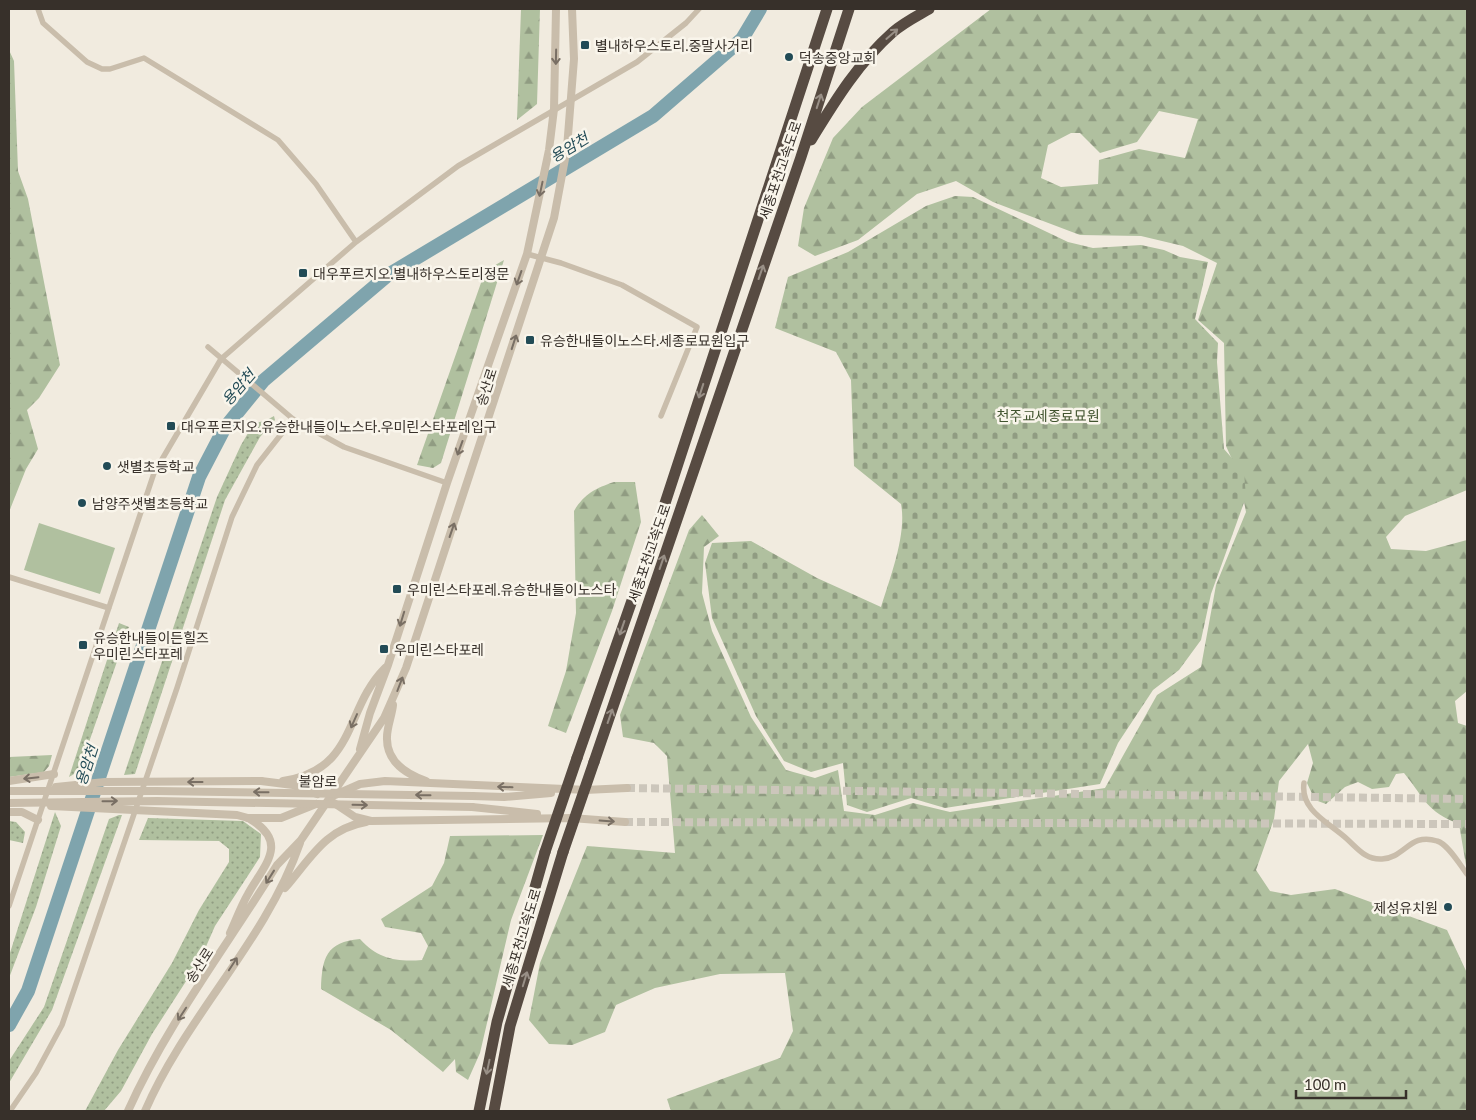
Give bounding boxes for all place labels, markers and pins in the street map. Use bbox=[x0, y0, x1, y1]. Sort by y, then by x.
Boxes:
place label: 별내하우스토리.중말사거리 bbox=[595, 37, 753, 54]
marker: 별내하우스토리.중말사거리 bbox=[579, 39, 591, 51]
place label: 덕송중앙교회 bbox=[799, 49, 876, 66]
marker: 덕송중앙교회 bbox=[783, 51, 795, 63]
place label: 대우푸르지오.별내하우스토리정문 bbox=[313, 265, 510, 282]
marker: 대우푸르지오.별내하우스토리정문 bbox=[297, 267, 309, 279]
place label: 유승한내들이노스타.세종로묘원입구 bbox=[540, 332, 750, 349]
marker: 유승한내들이노스타.세종로묘원입구 bbox=[524, 334, 536, 346]
place label: 대우푸르지오.유승한내들이노스타.우미린스타포레입구 bbox=[181, 418, 497, 435]
marker: 대우푸르지오.유승한내들이노스타.우미린스타포레입구 bbox=[165, 420, 177, 432]
place label: 샛별초등학교 bbox=[117, 458, 194, 475]
marker: 샛별초등학교 bbox=[101, 460, 113, 472]
place label: 남양주샛별초등학교 bbox=[92, 495, 208, 512]
marker: 남양주샛별초등학교 bbox=[76, 497, 88, 509]
place label: 우미린스타포레.유승한내들이노스타 bbox=[407, 581, 617, 598]
marker: 우미린스타포레.유승한내들이노스타 bbox=[391, 583, 403, 595]
place label: 유승한내들이든힐즈 우미린스타포레 bbox=[93, 629, 209, 662]
marker: 유승한내들이든힐즈 우미린스타포레 bbox=[77, 639, 89, 651]
place label: 우미린스타포레 bbox=[394, 641, 484, 658]
marker: 우미린스타포레 bbox=[378, 643, 390, 655]
place label: 제성유치원 bbox=[1374, 899, 1438, 916]
marker: 제성유치원 bbox=[1442, 901, 1454, 913]

